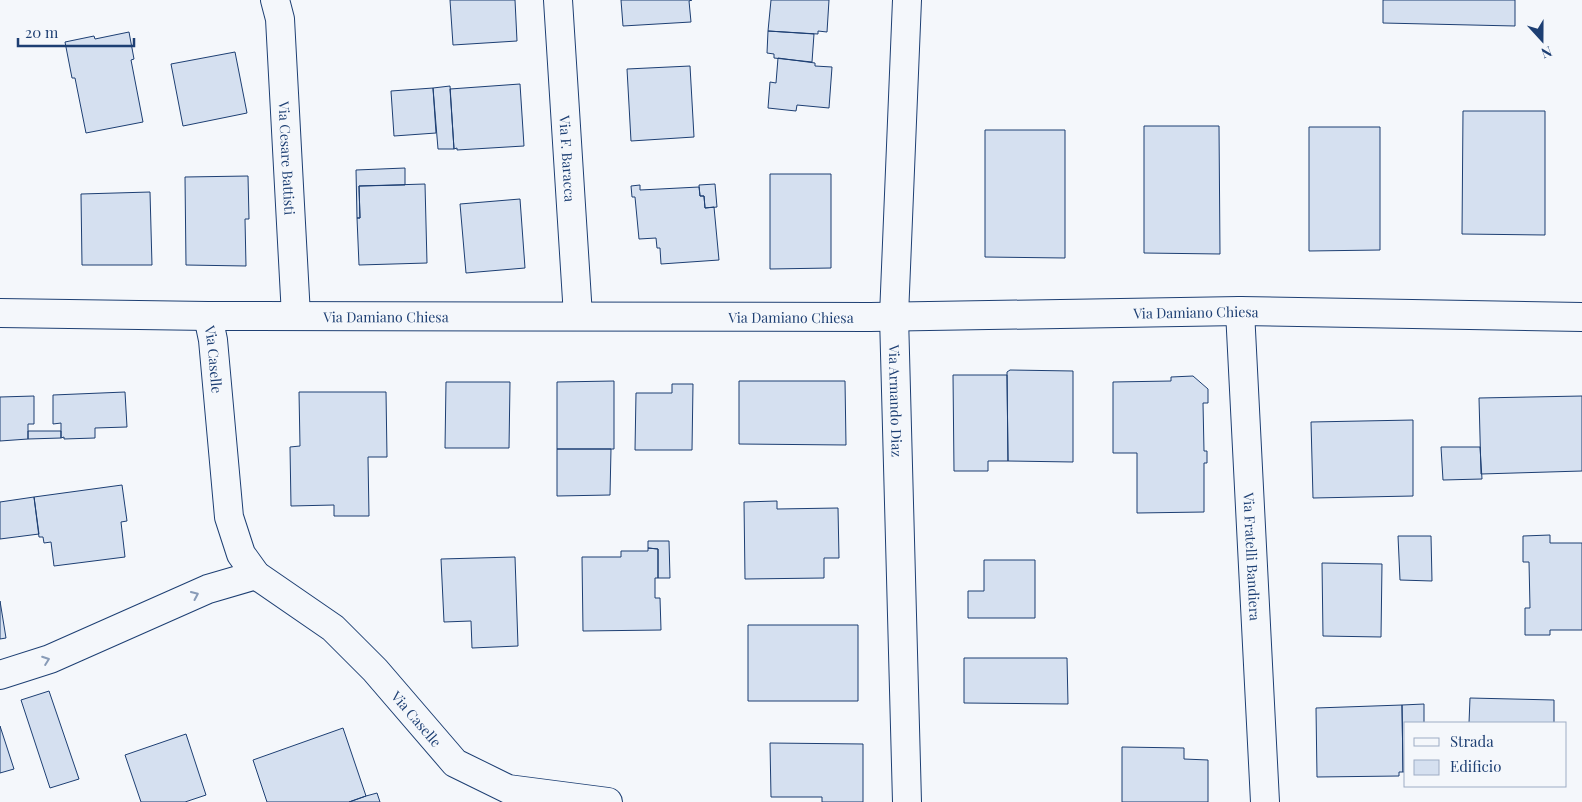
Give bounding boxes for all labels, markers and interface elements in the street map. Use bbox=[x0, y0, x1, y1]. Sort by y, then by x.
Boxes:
scale bar bbox=[18, 15, 134, 47]
north arrow bbox=[1517, 15, 1567, 65]
text: 20 m bbox=[25, 22, 59, 42]
text: N bbox=[1539, 42, 1555, 63]
street label: Via Cesare Battisti bbox=[275, 100, 300, 216]
street label: Via F. Baracca bbox=[556, 114, 580, 202]
street label: Via Damiano Chiesa bbox=[1132, 301, 1259, 322]
street label: Via Damiano Chiesa bbox=[322, 307, 449, 326]
street label: Via Damiano Chiesa bbox=[727, 307, 854, 326]
street label: Via Caselle bbox=[201, 323, 227, 394]
street label: Via Armando Diaz bbox=[885, 343, 907, 457]
street label: Via Fratelli Bandiera bbox=[1240, 491, 1265, 621]
one-way arrow bbox=[190, 591, 199, 602]
one-way arrow bbox=[41, 656, 50, 666]
street label: Via Caselle bbox=[387, 686, 446, 751]
legend bbox=[1404, 722, 1567, 787]
text: Strada bbox=[1450, 731, 1494, 751]
text: Edificio bbox=[1450, 756, 1501, 776]

